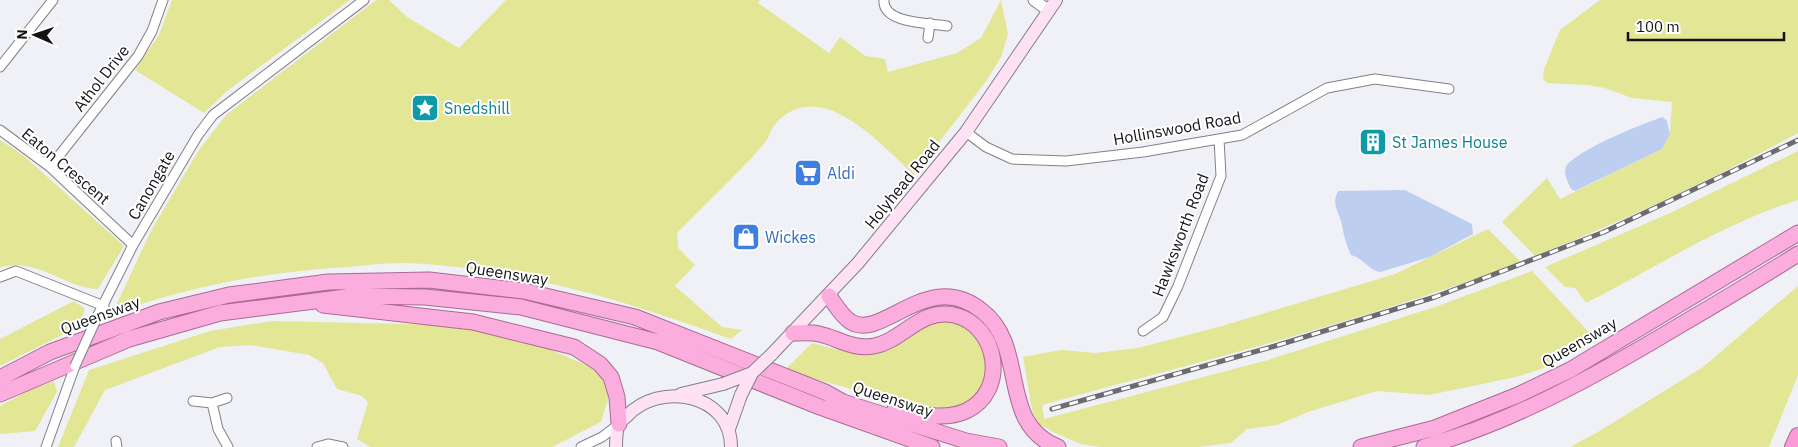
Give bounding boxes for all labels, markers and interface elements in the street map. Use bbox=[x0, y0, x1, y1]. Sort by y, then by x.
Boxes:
north arrow bbox=[10, 10, 60, 60]
scale bar bbox=[1628, 10, 1784, 42]
text: 100 m bbox=[1636, 17, 1680, 36]
text: N bbox=[13, 29, 31, 40]
street label: Athol Drive bbox=[69, 41, 133, 115]
place icon: Snedshill bbox=[410, 93, 440, 123]
place label: Snedshill bbox=[444, 98, 510, 118]
street label: Hollinswood Road bbox=[1111, 107, 1243, 149]
street label: Eaton Crescent bbox=[18, 123, 114, 209]
building icon: St James House bbox=[1358, 127, 1388, 157]
place label: St James House bbox=[1392, 132, 1508, 152]
street label: Holyhead Road bbox=[860, 135, 944, 233]
street label: Canongate bbox=[123, 147, 179, 223]
supermarket icon: Aldi bbox=[793, 158, 823, 188]
place label: Aldi bbox=[827, 163, 855, 183]
street label: Hawksworth Road bbox=[1147, 171, 1213, 299]
shop icon: Wickes bbox=[731, 222, 761, 252]
place label: Wickes bbox=[765, 227, 816, 247]
street label: Queensway bbox=[464, 257, 550, 289]
street label: Queensway bbox=[57, 291, 143, 339]
street label: Queensway bbox=[1538, 313, 1620, 371]
street label: Queensway bbox=[850, 377, 936, 421]

